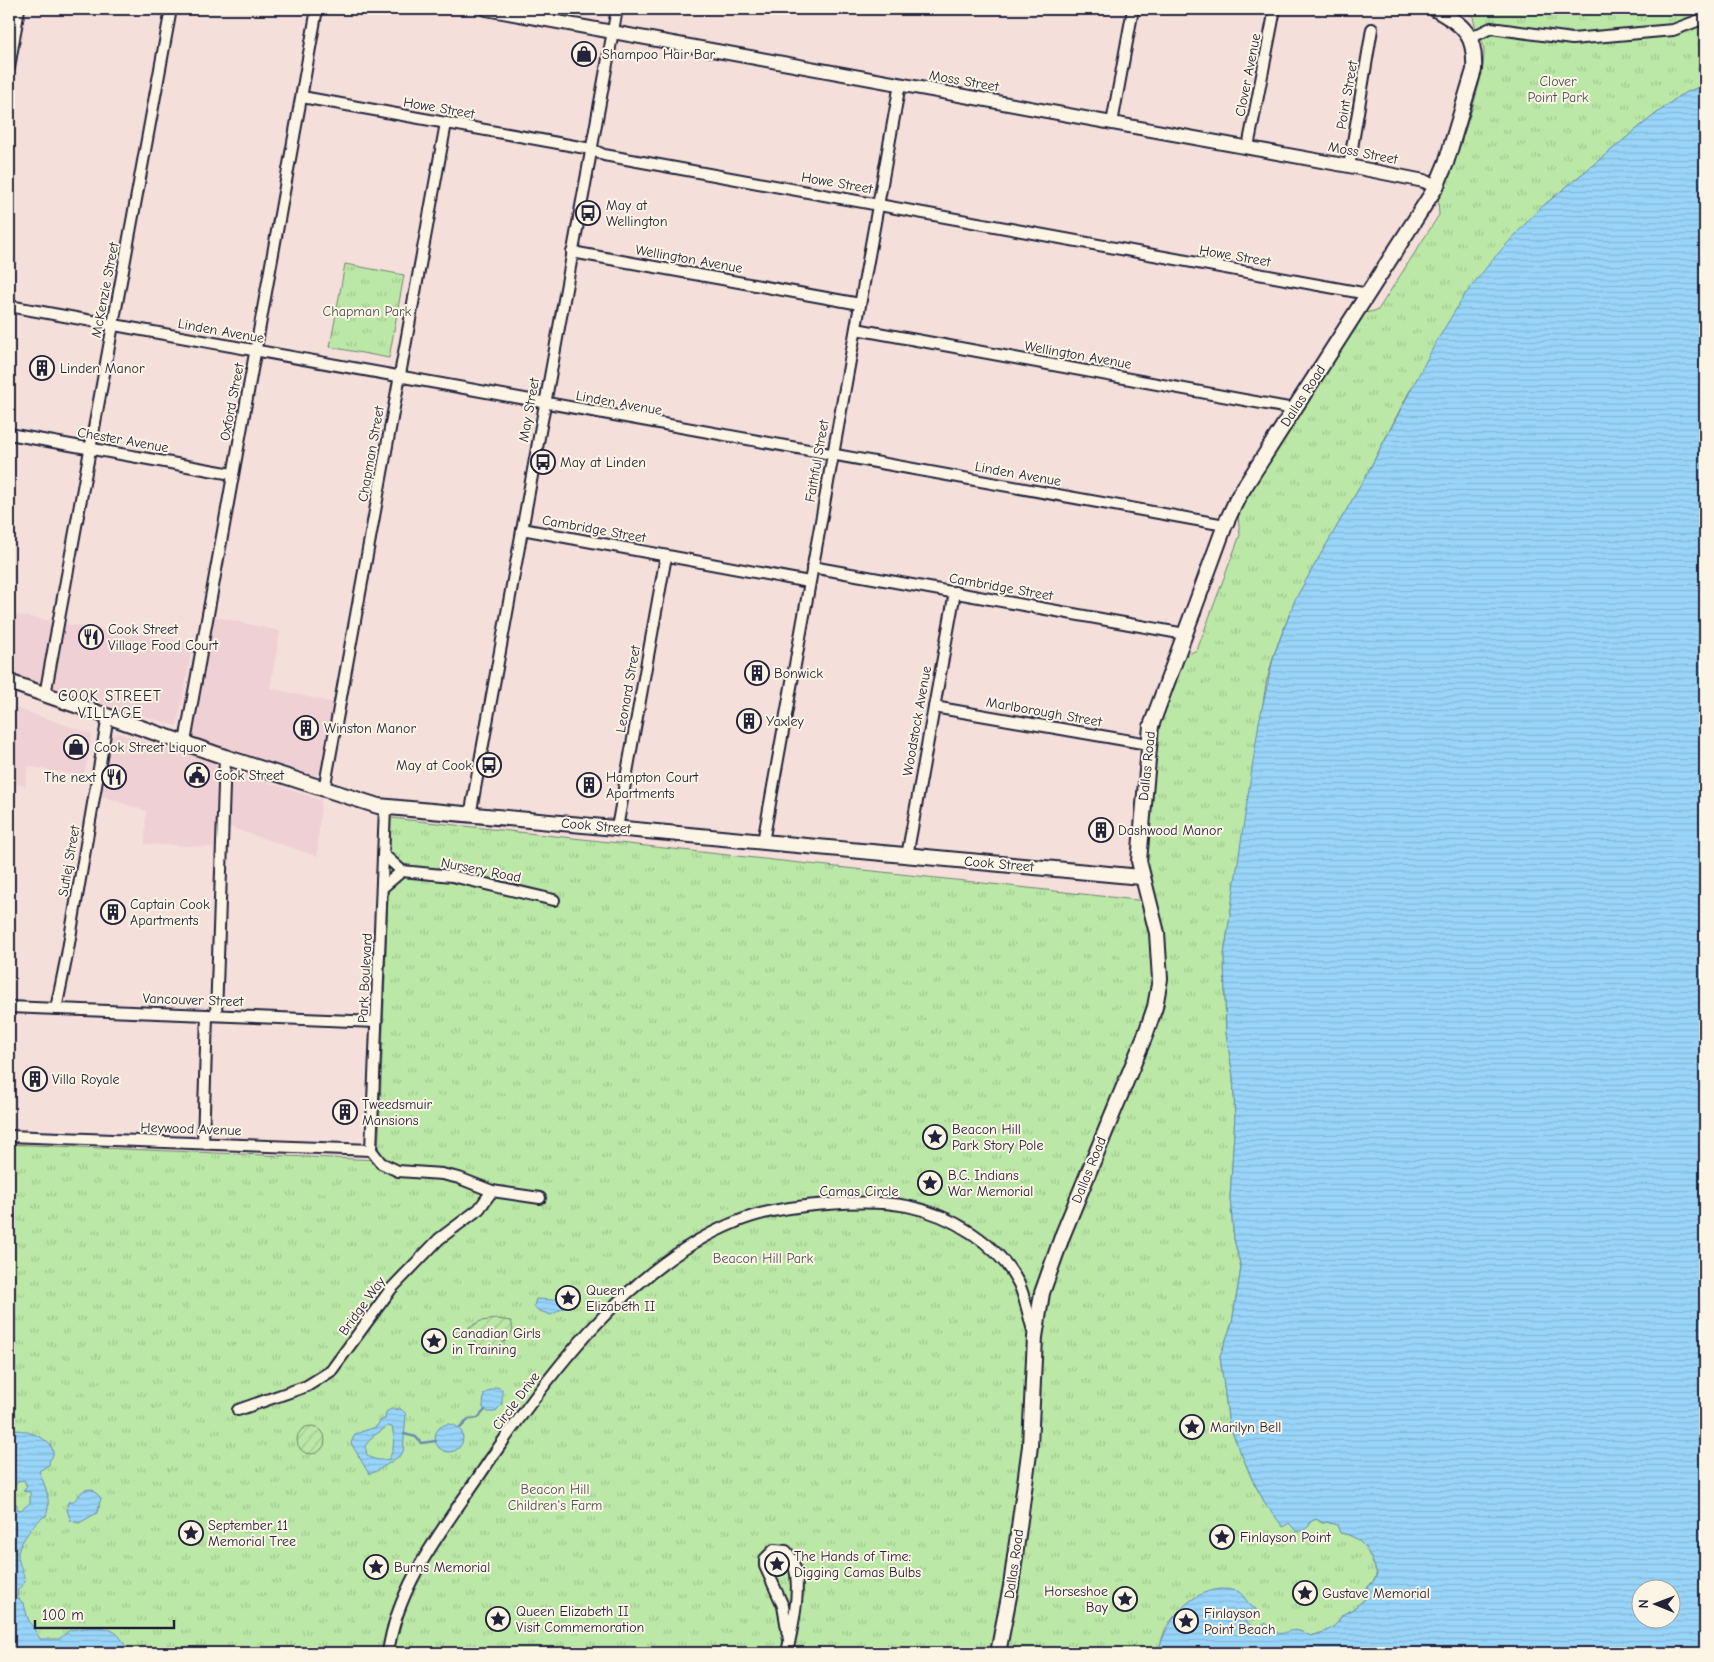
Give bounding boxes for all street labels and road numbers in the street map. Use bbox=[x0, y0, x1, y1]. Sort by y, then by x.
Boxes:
street label: Clover Avenue bbox=[1232, 32, 1264, 118]
street label: Point Street bbox=[1333, 58, 1362, 131]
street label: Moss Street bbox=[928, 67, 1001, 96]
street label: Howe Street bbox=[402, 93, 477, 123]
street label: Moss Street bbox=[1327, 138, 1400, 168]
street label: Howe Street bbox=[800, 168, 875, 198]
street label: McKenzie Street bbox=[87, 240, 123, 339]
street label: Wellington Avenue bbox=[634, 241, 744, 277]
street label: Howe Street bbox=[1198, 241, 1273, 271]
street label: Linden Avenue bbox=[176, 315, 266, 347]
street label: Wellington Avenue bbox=[1023, 337, 1133, 373]
street label: Oxford Street bbox=[216, 361, 248, 442]
street label: Dallas Road bbox=[1277, 362, 1329, 430]
street label: May Street bbox=[515, 376, 543, 443]
street label: Linden Avenue bbox=[574, 387, 664, 419]
street label: Chapman Street bbox=[354, 404, 388, 503]
street label: Faithful Street bbox=[801, 418, 833, 503]
street label: Chester Avenue bbox=[76, 424, 170, 456]
street label: Linden Avenue bbox=[973, 458, 1063, 490]
street label: Cambridge Street bbox=[541, 511, 648, 547]
street label: Cambridge Street bbox=[948, 569, 1055, 605]
street label: Leonard Street bbox=[612, 643, 644, 734]
street label: Woodstock Avenue bbox=[899, 665, 935, 777]
street label: Marlborough Street bbox=[985, 693, 1104, 731]
street label: Dallas Road bbox=[1135, 730, 1159, 802]
street label: Cook Street bbox=[560, 814, 633, 838]
street label: Sutlej Street bbox=[54, 823, 84, 898]
street label: Cook Street bbox=[963, 852, 1036, 876]
street label: Nursery Road bbox=[439, 854, 523, 886]
street label: Park Boulevard bbox=[354, 933, 376, 1023]
street label: Vancouver Street bbox=[142, 990, 245, 1010]
street label: Heywood Avenue bbox=[140, 1119, 242, 1139]
street label: Dallas Road bbox=[1068, 1134, 1110, 1206]
street label: Camas Circle bbox=[820, 1183, 898, 1200]
street label: Bridge Way bbox=[335, 1273, 389, 1339]
street label: Circle Drive bbox=[489, 1369, 543, 1433]
street label: Dallas Road bbox=[1001, 1528, 1027, 1600]

